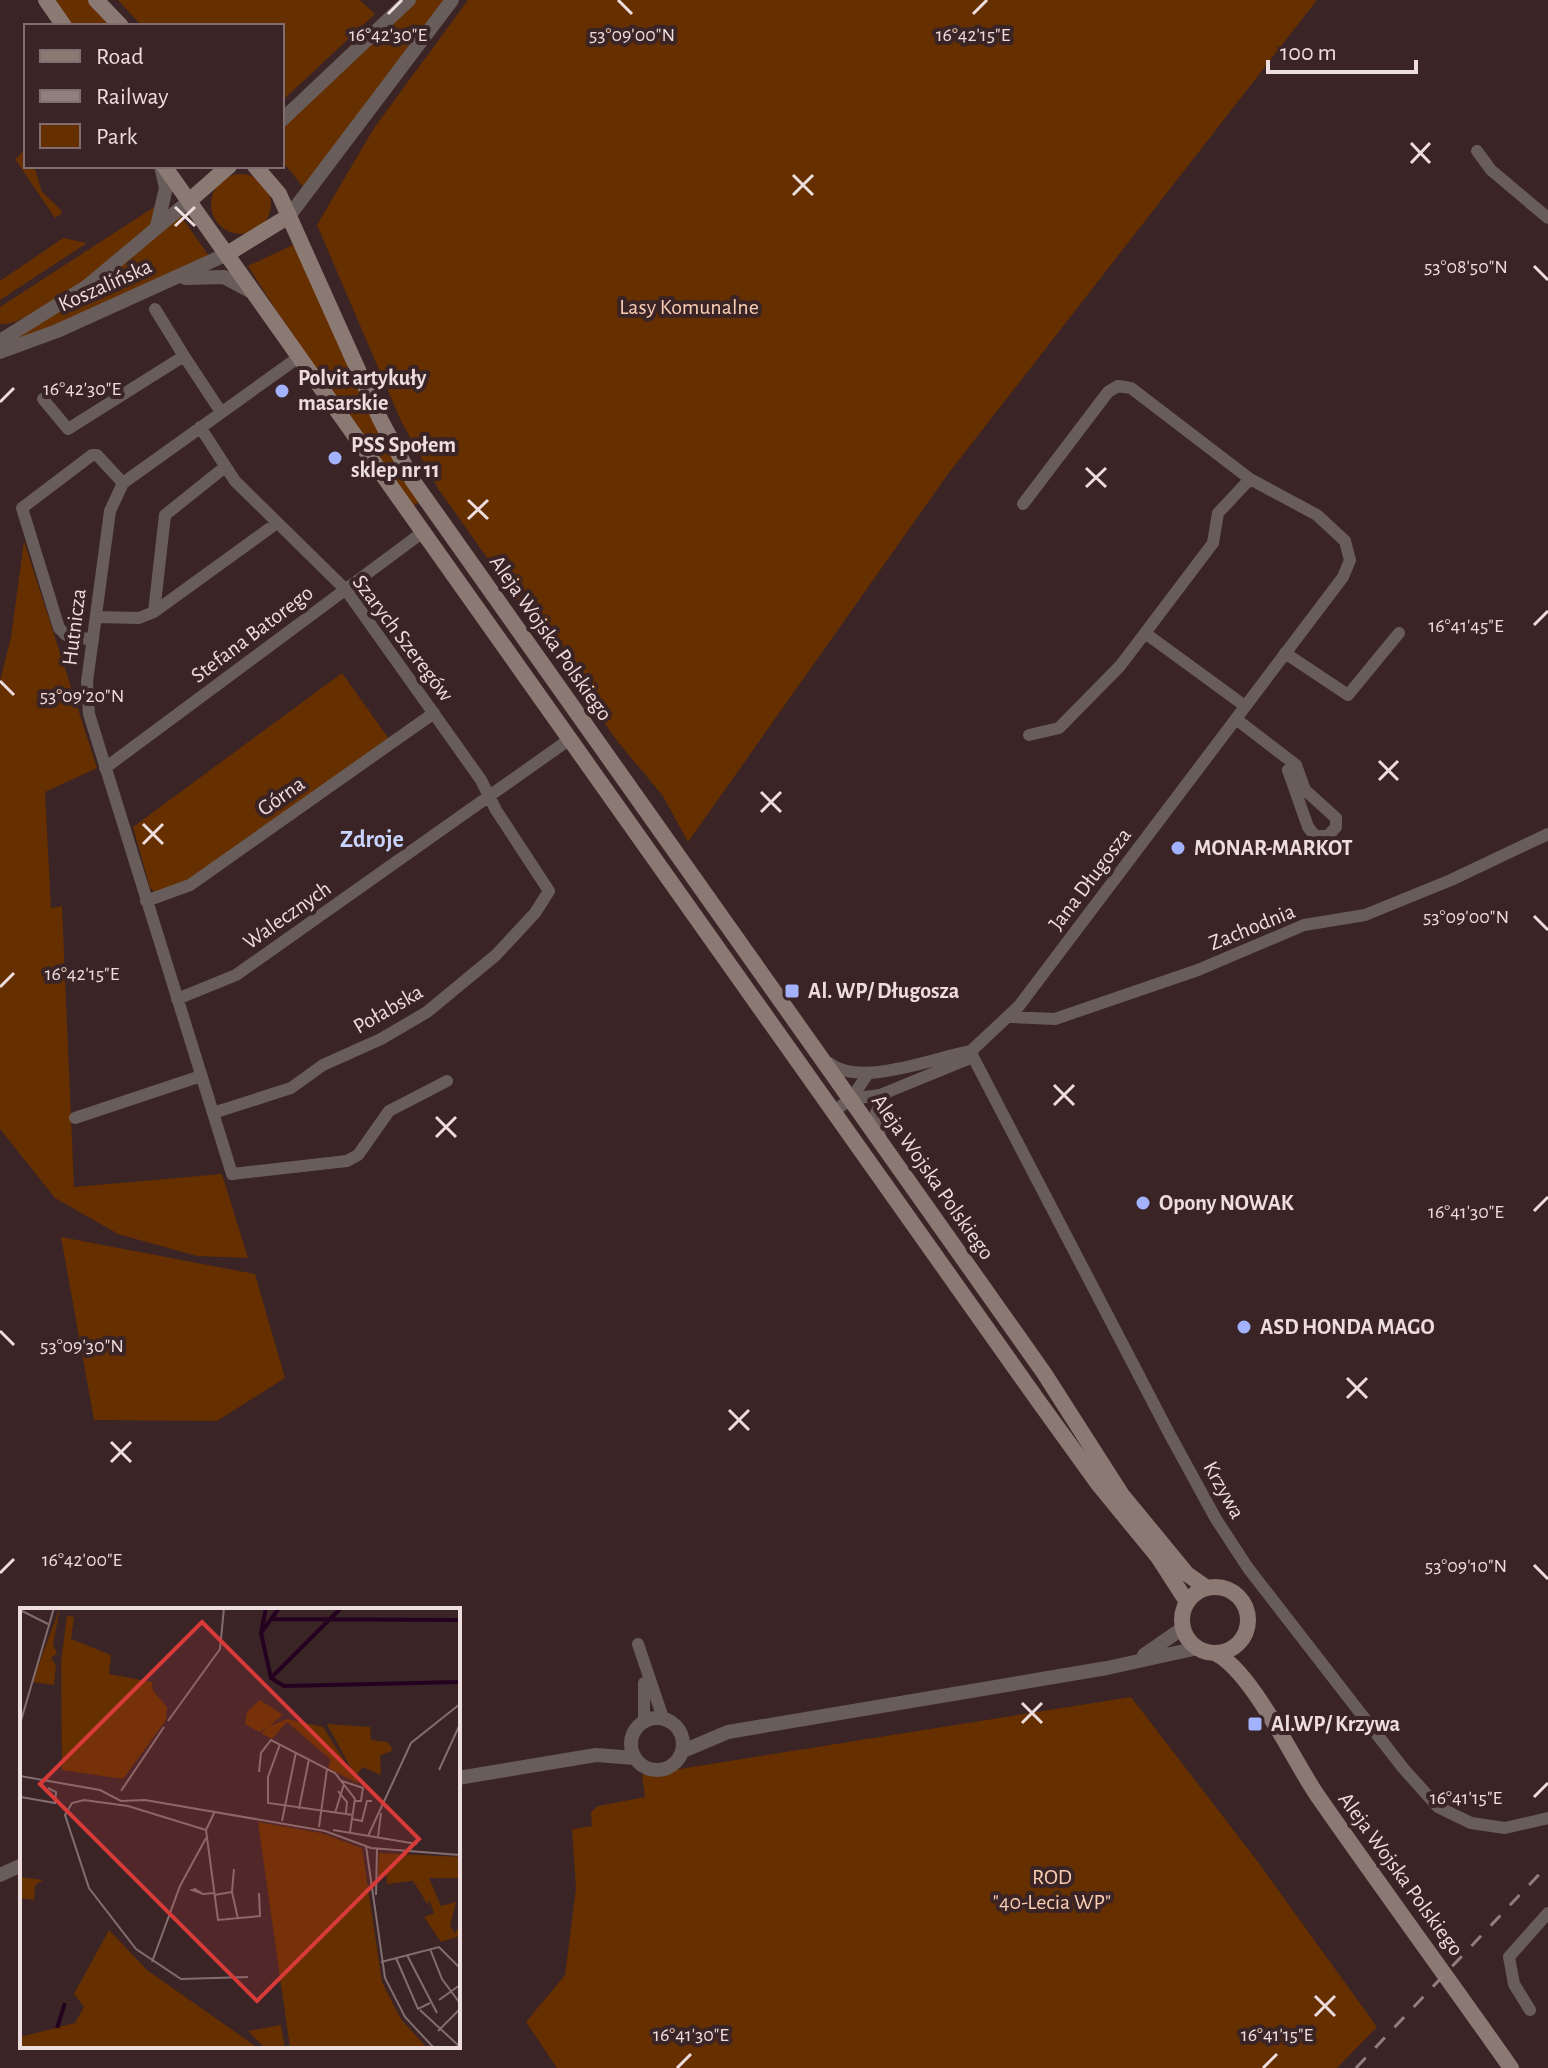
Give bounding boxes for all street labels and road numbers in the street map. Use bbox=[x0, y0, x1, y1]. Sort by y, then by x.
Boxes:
street label: Koszalińska bbox=[55, 255, 155, 315]
street label: Aleja Wojska Polskiego bbox=[486, 551, 616, 725]
street label: Szarych Szeregów bbox=[349, 571, 458, 705]
street label: Stefana Batorego bbox=[187, 581, 317, 687]
street label: Hutnicza bbox=[58, 587, 90, 667]
street label: Górna bbox=[253, 772, 309, 820]
street label: Jana Długosza bbox=[1045, 824, 1135, 934]
street label: Walecznych bbox=[239, 877, 335, 953]
street label: Zachodnia bbox=[1206, 900, 1298, 954]
street label: Połabska bbox=[349, 980, 427, 1038]
street label: Aleja Wojska Polskiego bbox=[868, 1090, 998, 1264]
street label: Krzywa bbox=[1199, 1458, 1249, 1522]
street label: Aleja Wojska Polskiego bbox=[1334, 1788, 1468, 1960]

